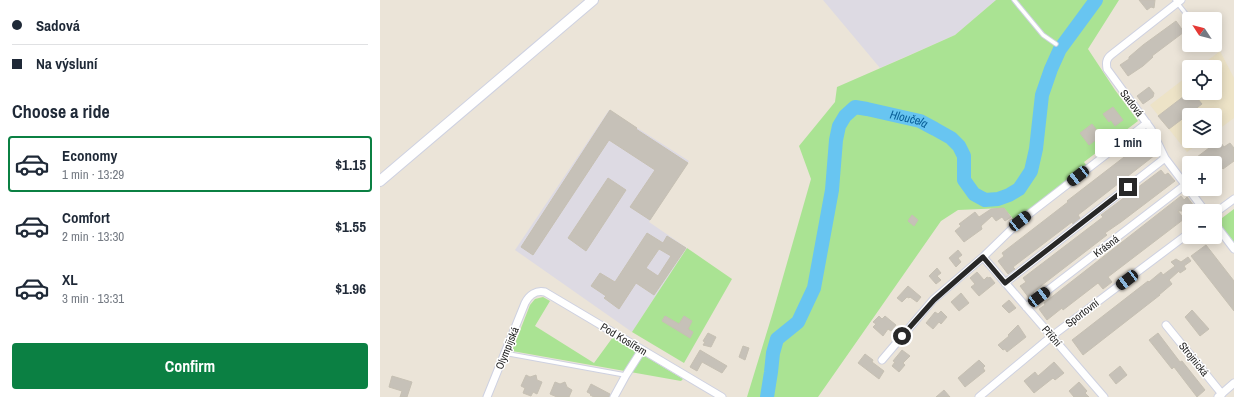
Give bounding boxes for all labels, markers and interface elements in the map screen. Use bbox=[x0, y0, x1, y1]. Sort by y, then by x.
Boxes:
north arrow bbox=[1182, 12, 1222, 52]
map controls bbox=[1182, 12, 1222, 244]
text: Sadová bbox=[36, 15, 80, 36]
text: Na výsluní bbox=[36, 53, 98, 74]
button: locate bbox=[1182, 60, 1222, 100]
street label: Sadová bbox=[1117, 87, 1147, 119]
text: Choose a ride bbox=[12, 99, 110, 124]
water label: Hloučela bbox=[888, 106, 931, 132]
button: layers bbox=[1182, 108, 1222, 148]
callout: 1 min bbox=[1095, 129, 1161, 157]
text: 1 min bbox=[1114, 134, 1142, 151]
text: Economy bbox=[62, 145, 117, 166]
icon: car bbox=[14, 146, 50, 182]
text: $1.15 bbox=[335, 154, 366, 175]
button: + bbox=[1182, 156, 1222, 196]
car bbox=[1065, 164, 1091, 188]
text: 1 min · 13:29 bbox=[62, 166, 124, 183]
route end bbox=[1119, 178, 1137, 196]
button: − bbox=[1182, 204, 1222, 244]
text: Comfort bbox=[62, 207, 110, 228]
icon: car bbox=[14, 208, 50, 244]
car bbox=[1007, 209, 1033, 233]
text: $1.55 bbox=[335, 216, 366, 237]
text: 2 min · 13:30 bbox=[62, 228, 124, 245]
street label: Krásná bbox=[1090, 232, 1122, 260]
car bbox=[1114, 268, 1140, 292]
text: XL bbox=[62, 269, 78, 290]
icon: car bbox=[14, 270, 50, 306]
text: $1.96 bbox=[335, 278, 366, 299]
car bbox=[1026, 285, 1052, 309]
text: 3 min · 13:31 bbox=[62, 290, 124, 307]
street label: Sportovní bbox=[1062, 296, 1102, 330]
street label: Pod Kosířem bbox=[598, 320, 650, 358]
street label: Příční bbox=[1039, 323, 1065, 350]
street label: Olympijská bbox=[492, 325, 522, 371]
route start bbox=[893, 327, 911, 345]
street label: Strojnická bbox=[1176, 339, 1212, 379]
button: Confirm bbox=[12, 343, 368, 389]

